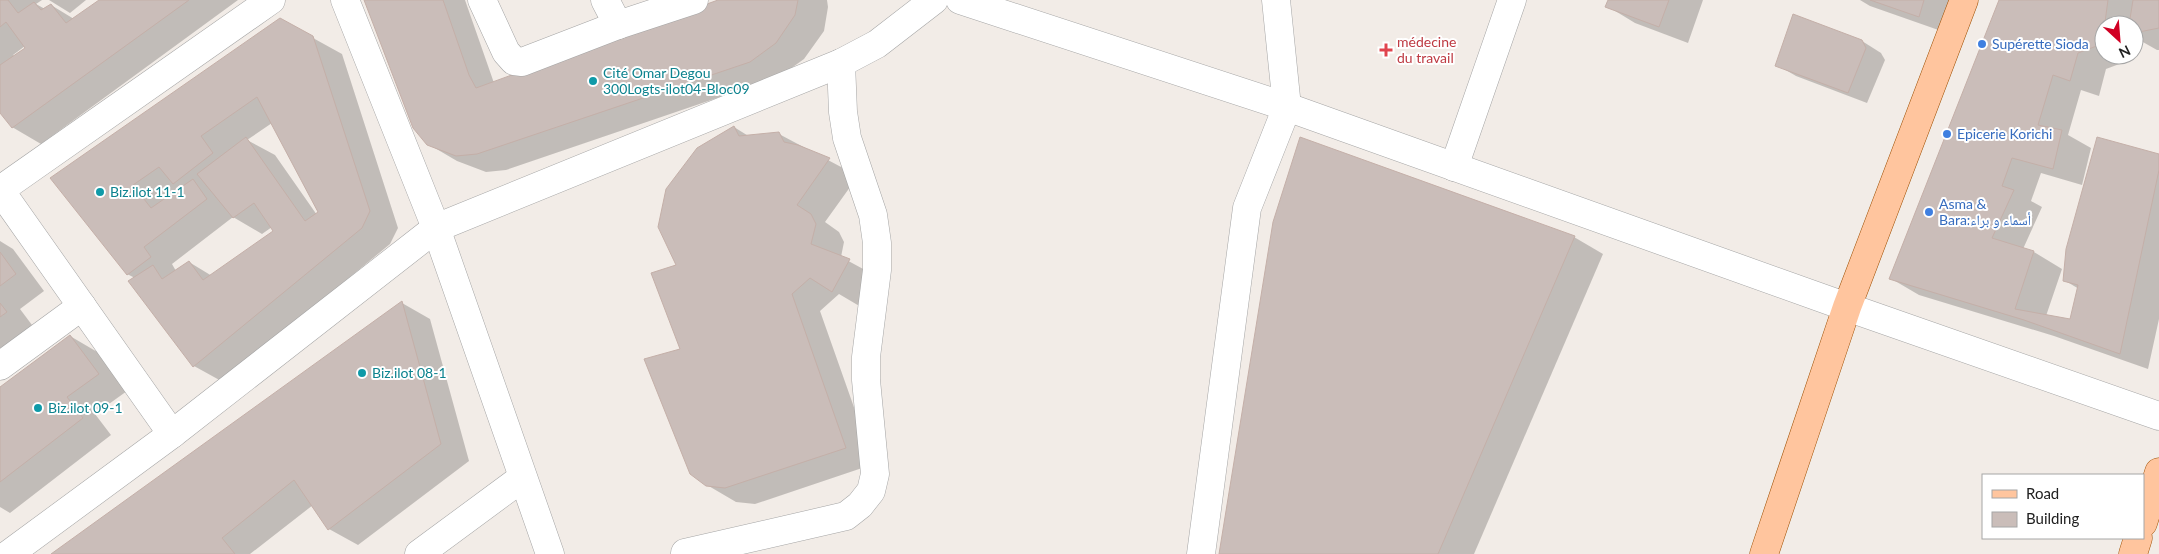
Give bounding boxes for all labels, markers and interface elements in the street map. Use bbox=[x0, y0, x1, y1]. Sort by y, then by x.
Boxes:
north arrow bbox=[2094, 15, 2144, 65]
place label: médecine du travail bbox=[1397, 33, 1456, 66]
place label: Supérette Sioda bbox=[1992, 35, 2089, 52]
marker: Supérette Sioda bbox=[1976, 38, 1988, 50]
text: N bbox=[2116, 42, 2133, 62]
marker: médecine du travail bbox=[1379, 43, 1393, 57]
place label: Cité Omar Degou 300Logts-ilot04-Bloc09 bbox=[603, 64, 750, 97]
marker: Cité Omar Degou 300Logts-ilot04-Bloc09 bbox=[587, 75, 599, 87]
place label: Epicerie Korichi bbox=[1957, 125, 2052, 142]
marker: Epicerie Korichi bbox=[1941, 128, 1953, 140]
place label: Biz.ilot 11-1 bbox=[110, 183, 185, 200]
marker: Biz.ilot 11-1 bbox=[94, 186, 106, 198]
place label: Asma & Bara:أسماء و براء bbox=[1939, 195, 2031, 229]
marker: Asma & Bara:أسماء و براء bbox=[1923, 206, 1935, 218]
place label: Biz.ilot 08-1 bbox=[372, 364, 447, 381]
marker: Biz.ilot 08-1 bbox=[356, 367, 368, 379]
place label: Biz.ilot 09-1 bbox=[48, 399, 123, 416]
marker: Biz.ilot 09-1 bbox=[32, 402, 44, 414]
legend bbox=[1982, 474, 2144, 539]
text: Road bbox=[2026, 484, 2059, 502]
text: Building bbox=[2026, 509, 2079, 527]

